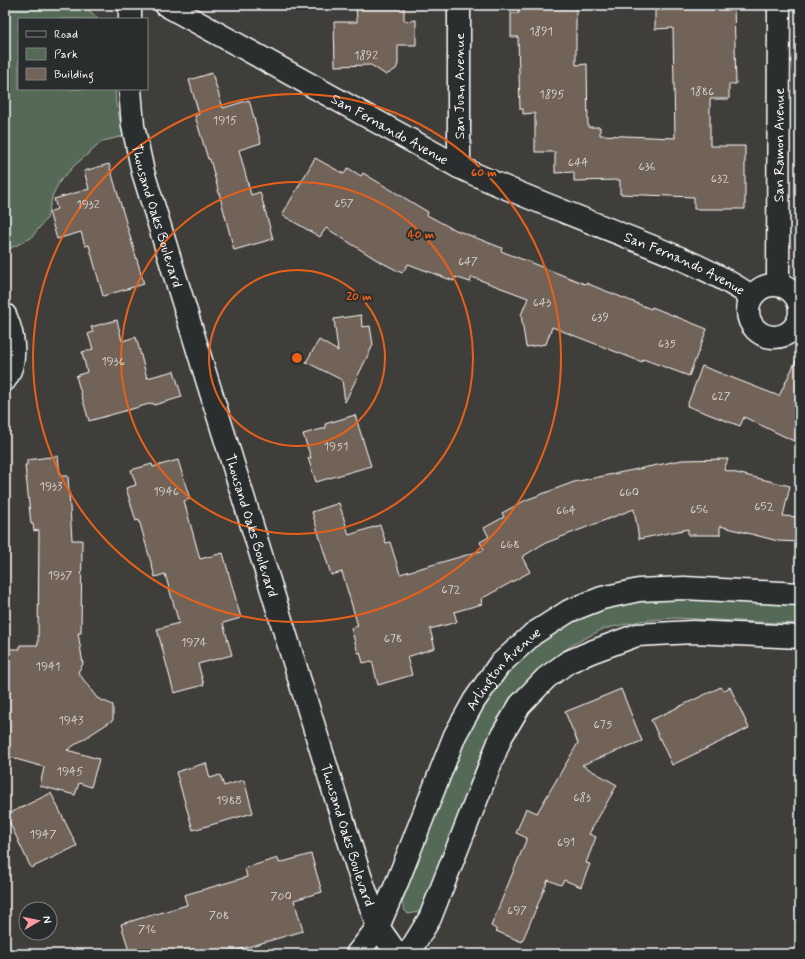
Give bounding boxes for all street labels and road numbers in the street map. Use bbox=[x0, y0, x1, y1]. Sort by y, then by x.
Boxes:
street label: San Juan Avenue bbox=[451, 33, 469, 139]
street label: San Ramon Avenue bbox=[770, 88, 789, 202]
street label: San Fernando Avenue bbox=[328, 90, 451, 169]
street label: Thousand Oaks Boulevard bbox=[127, 142, 186, 290]
street label: San Fernando Avenue bbox=[621, 228, 748, 300]
street label: Thousand Oaks Boulevard bbox=[220, 452, 281, 599]
street label: Arlington Avenue bbox=[463, 623, 544, 714]
street label: Thousand Oaks Boulevard bbox=[316, 762, 378, 909]

